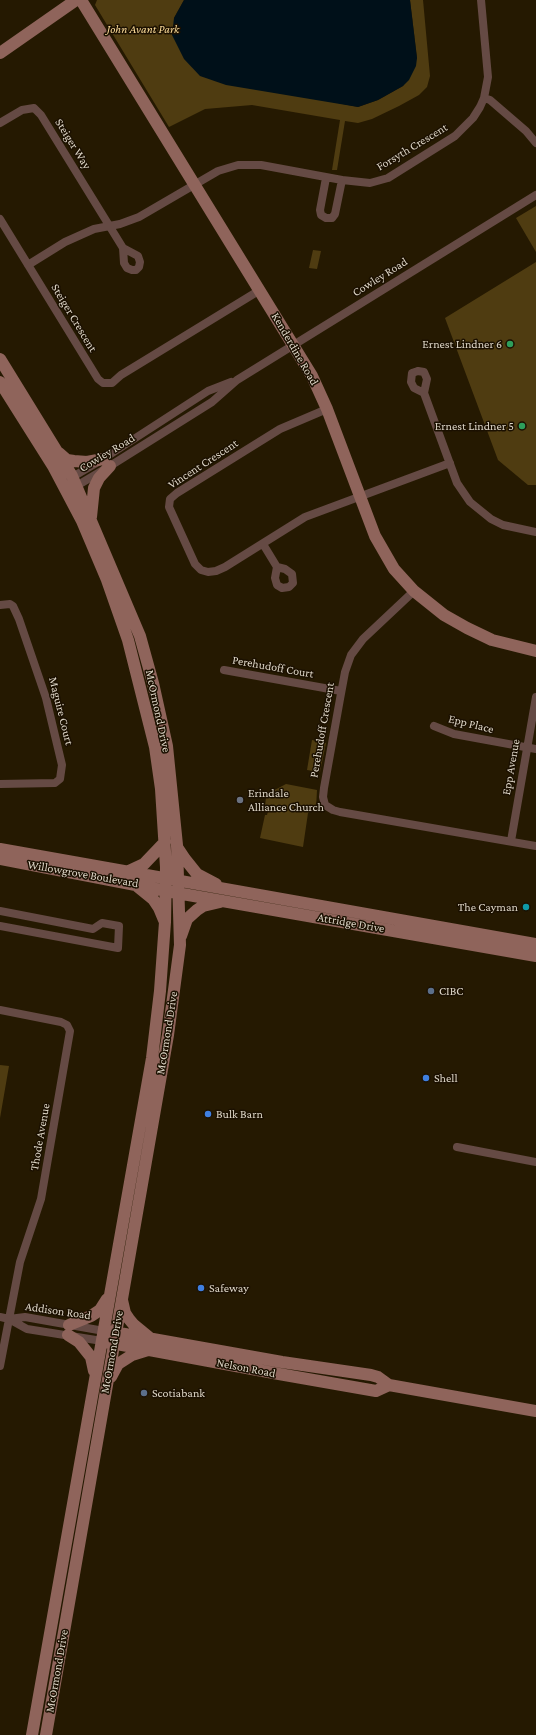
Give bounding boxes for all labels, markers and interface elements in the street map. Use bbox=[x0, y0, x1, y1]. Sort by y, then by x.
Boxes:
park label: John Avant Park bbox=[107, 22, 179, 36]
street label: Steiger Way bbox=[52, 116, 94, 172]
street label: Forsyth Crescent bbox=[374, 120, 450, 174]
street label: Cowley Road bbox=[350, 254, 410, 300]
street label: Steiger Crescent bbox=[48, 281, 100, 355]
street label: Kenderdine Road bbox=[268, 310, 322, 388]
place label: Ernest Lindner 6 bbox=[422, 337, 502, 351]
marker: Ernest Lindner 6 bbox=[505, 339, 515, 349]
place label: Ernest Lindner 5 bbox=[435, 419, 514, 433]
marker: Ernest Lindner 5 bbox=[517, 421, 527, 431]
street label: Cowley Road bbox=[77, 431, 137, 475]
street label: Vincent Crescent bbox=[165, 436, 241, 492]
street label: Perehudoff Court bbox=[231, 653, 315, 681]
street label: McOrmond Drive bbox=[142, 668, 174, 754]
street label: Maguire Court bbox=[46, 675, 76, 747]
street label: Perehudoff Crescent bbox=[307, 681, 337, 779]
street label: Epp Place bbox=[447, 711, 495, 737]
street label: Epp Avenue bbox=[499, 738, 523, 796]
place label: Erindale Alliance Church bbox=[248, 786, 324, 814]
marker: Erindale Alliance Church bbox=[235, 795, 245, 805]
street label: Willowgrove Boulevard bbox=[26, 857, 140, 891]
place label: The Cayman bbox=[458, 900, 518, 914]
marker: The Cayman bbox=[521, 902, 531, 912]
street label: Attridge Drive bbox=[316, 910, 386, 936]
place label: CIBC bbox=[439, 984, 463, 998]
marker: CIBC bbox=[426, 986, 436, 996]
street label: McOrmond Drive bbox=[153, 990, 181, 1076]
place label: Shell bbox=[434, 1071, 458, 1085]
marker: Shell bbox=[421, 1073, 431, 1083]
street label: Thode Avenue bbox=[27, 1102, 53, 1172]
place label: Bulk Barn bbox=[216, 1107, 263, 1121]
marker: Bulk Barn bbox=[203, 1109, 213, 1119]
place label: Safeway bbox=[209, 1281, 249, 1295]
marker: Safeway bbox=[196, 1283, 206, 1293]
street label: Addison Road bbox=[24, 1299, 92, 1323]
street label: McOrmond Drive bbox=[98, 1309, 126, 1395]
street label: Nelson Road bbox=[215, 1355, 277, 1381]
place label: Scotiabank bbox=[152, 1386, 205, 1400]
marker: Scotiabank bbox=[139, 1388, 149, 1398]
street label: McOrmond Drive bbox=[43, 1628, 71, 1714]

